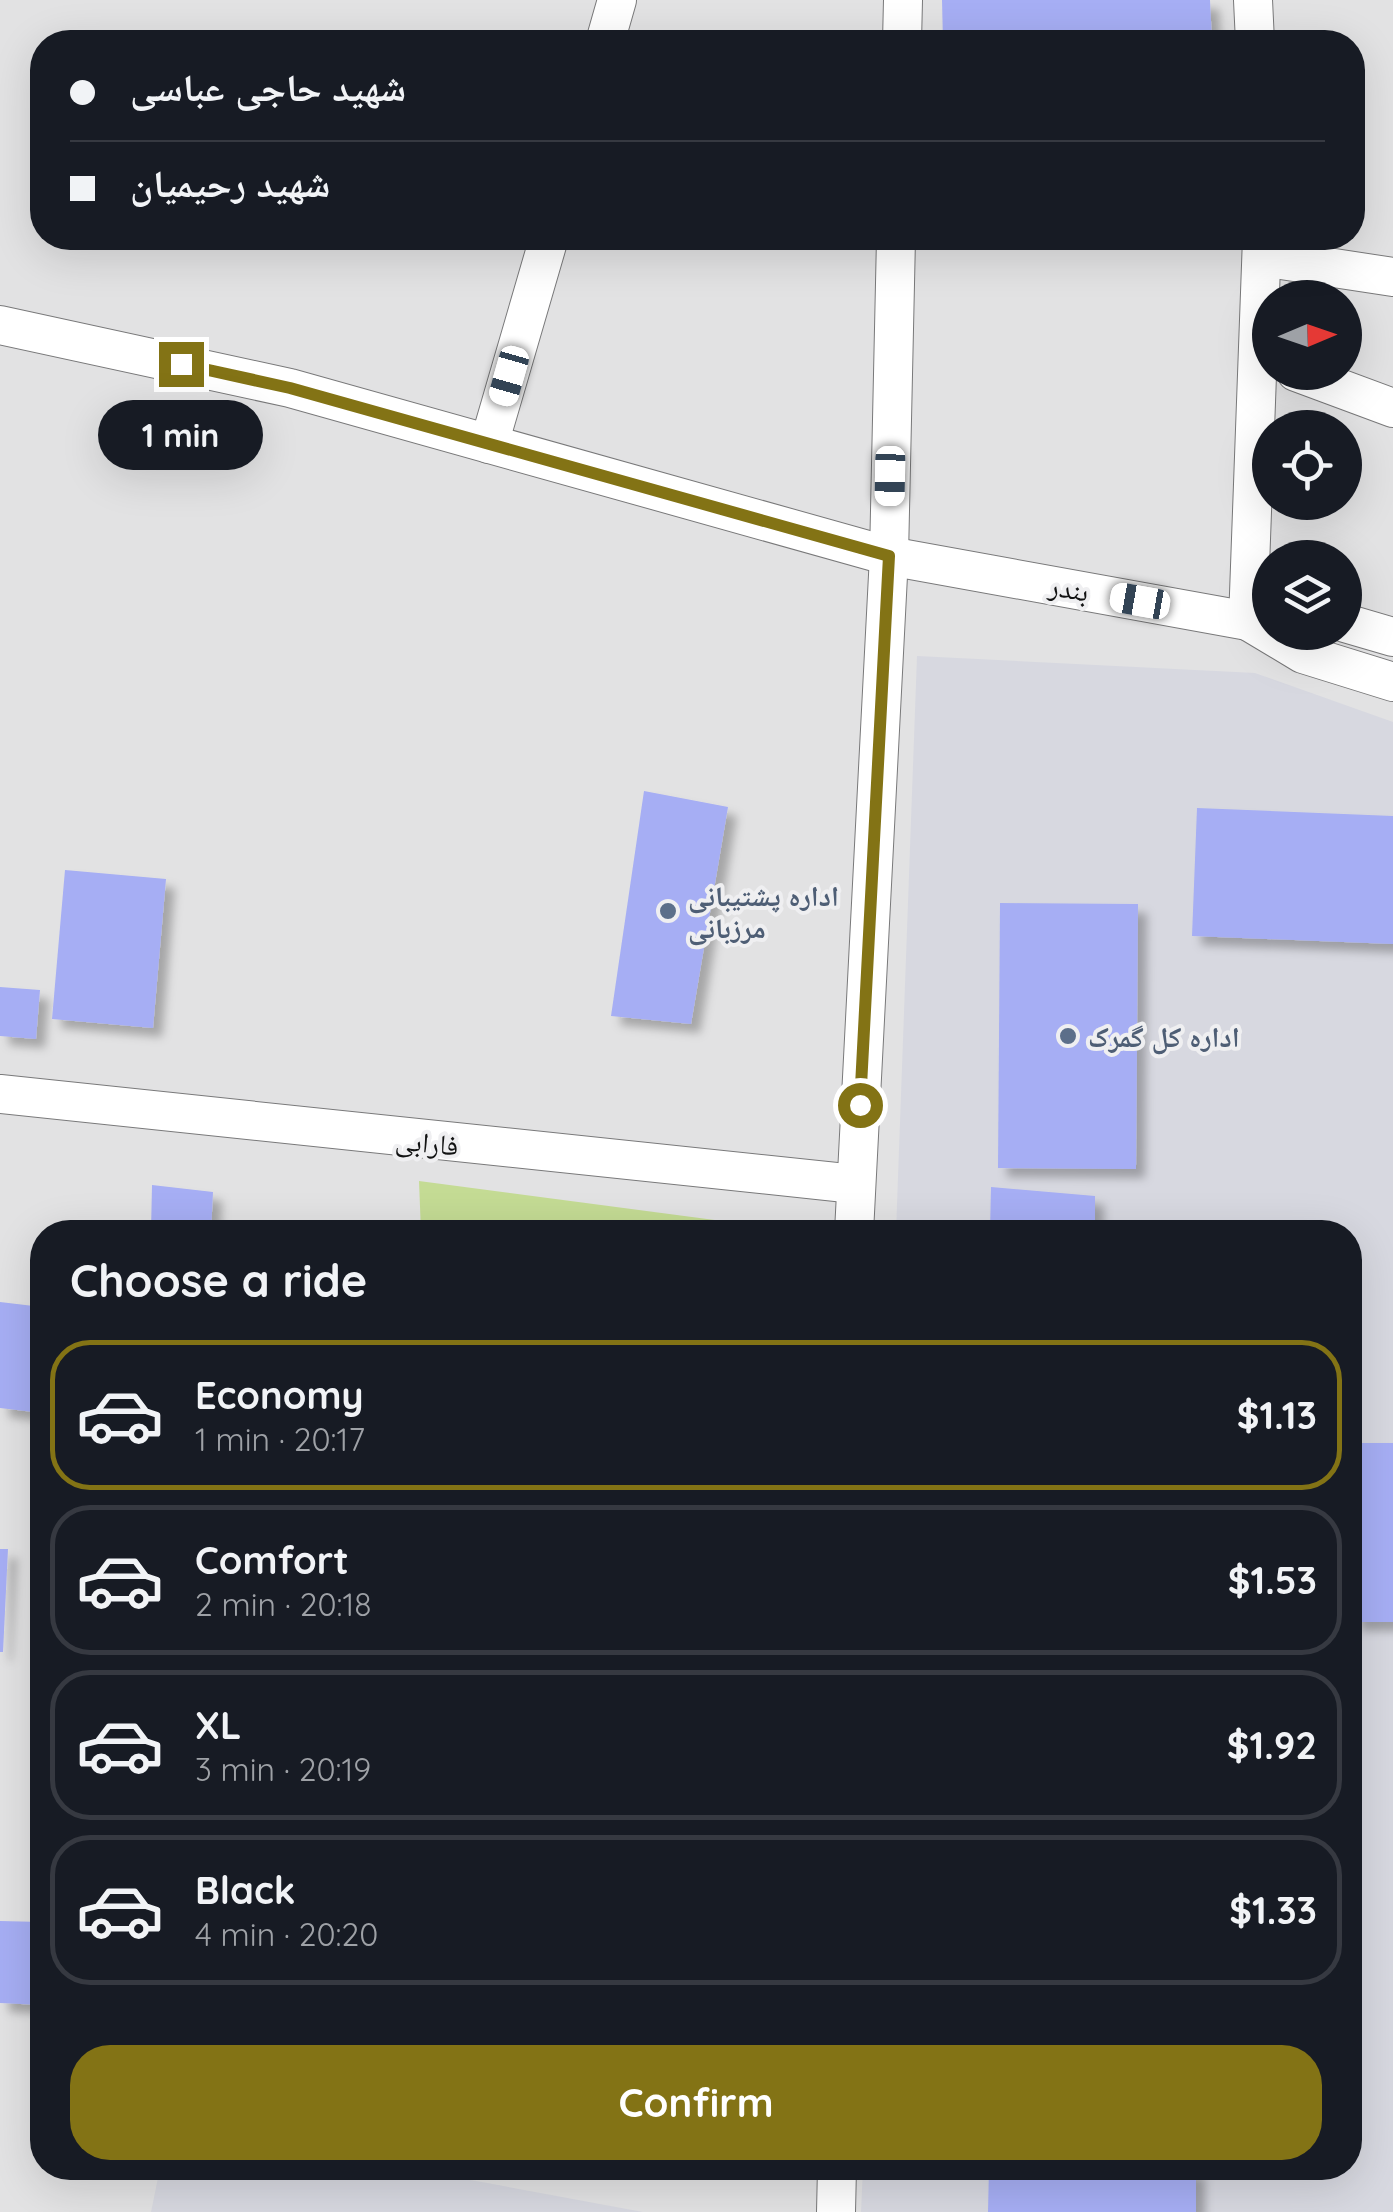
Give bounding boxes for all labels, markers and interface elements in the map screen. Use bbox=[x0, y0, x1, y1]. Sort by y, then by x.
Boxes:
text: شهید حاجی عباسی bbox=[130, 63, 406, 111]
text: شهید رحیمیان bbox=[130, 159, 330, 207]
north arrow bbox=[1252, 280, 1362, 390]
map controls bbox=[1252, 280, 1362, 650]
route end bbox=[159, 342, 204, 387]
car bbox=[486, 343, 532, 409]
callout: 1 min bbox=[99, 399, 264, 469]
button: locate bbox=[1252, 410, 1362, 520]
text: 1 min bbox=[142, 415, 219, 455]
car bbox=[874, 446, 906, 506]
button: layers bbox=[1252, 540, 1362, 650]
street label: بندر bbox=[1045, 567, 1092, 609]
car bbox=[1108, 581, 1172, 621]
place label: اداره پشتیبانی مرزبانی bbox=[688, 878, 839, 946]
marker: اداره پشتیبانی مرزبانی bbox=[657, 900, 679, 922]
place label: اداره کل گمرک bbox=[1088, 1019, 1240, 1055]
marker: اداره کل گمرک bbox=[1057, 1025, 1079, 1047]
route start bbox=[838, 1083, 883, 1128]
street label: فارابی bbox=[394, 1121, 460, 1164]
text: Choose a ride bbox=[70, 1252, 367, 1308]
icon: car bbox=[75, 1370, 165, 1460]
text: Economy bbox=[195, 1371, 364, 1419]
text: $1.13 bbox=[1237, 1391, 1317, 1439]
text: 1 min · 20:17 bbox=[195, 1419, 365, 1459]
icon: car bbox=[75, 1535, 165, 1625]
text: Comfort bbox=[195, 1536, 349, 1584]
text: $1.53 bbox=[1228, 1556, 1317, 1604]
text: 2 min · 20:18 bbox=[195, 1584, 372, 1624]
icon: car bbox=[75, 1700, 165, 1790]
text: XL bbox=[195, 1701, 241, 1749]
text: $1.92 bbox=[1227, 1721, 1317, 1769]
text: 3 min · 20:19 bbox=[195, 1749, 371, 1789]
icon: car bbox=[75, 1865, 165, 1955]
text: Black bbox=[195, 1866, 295, 1914]
text: $1.33 bbox=[1229, 1886, 1317, 1934]
text: 4 min · 20:20 bbox=[195, 1914, 378, 1954]
button: Confirm bbox=[70, 2045, 1322, 2160]

